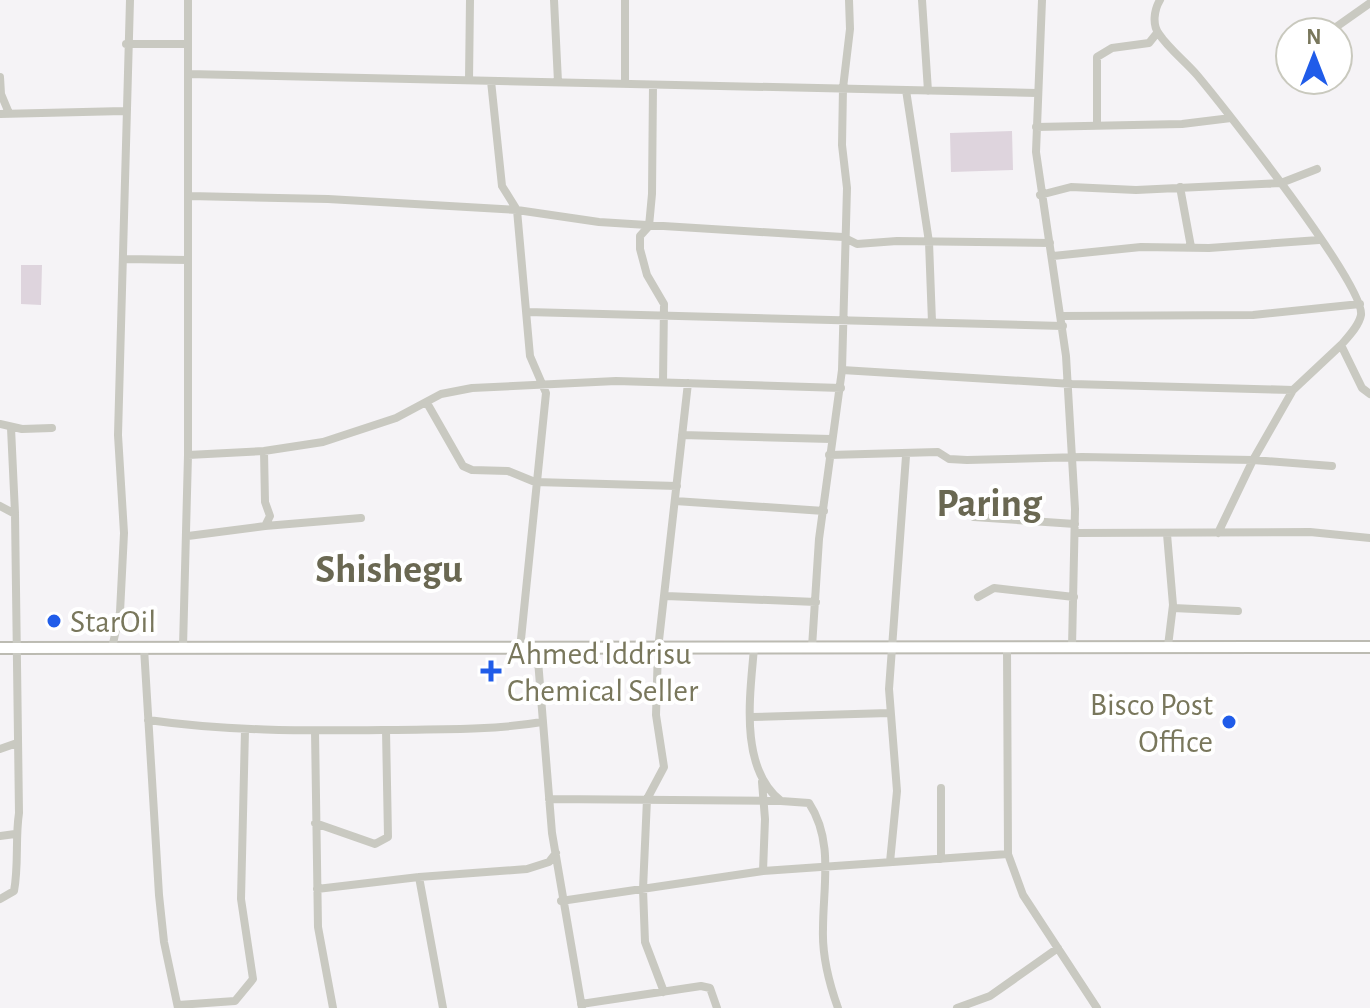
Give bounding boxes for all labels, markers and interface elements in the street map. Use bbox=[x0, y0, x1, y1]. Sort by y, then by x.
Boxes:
north arrow bbox=[1274, 16, 1354, 96]
text: N bbox=[1306, 26, 1322, 48]
district label: Paring bbox=[936, 484, 1043, 524]
district label: Shishegu bbox=[315, 550, 463, 590]
place label: StarOil bbox=[70, 606, 156, 638]
marker: StarOil bbox=[45, 612, 63, 630]
place label: Ahmed Iddrisu Chemical Seller bbox=[507, 638, 699, 707]
marker: Ahmed Iddrisu Chemical Seller bbox=[482, 662, 500, 680]
place label: Bisco Post Office bbox=[1090, 689, 1213, 758]
marker: Bisco Post Office bbox=[1220, 713, 1238, 731]

